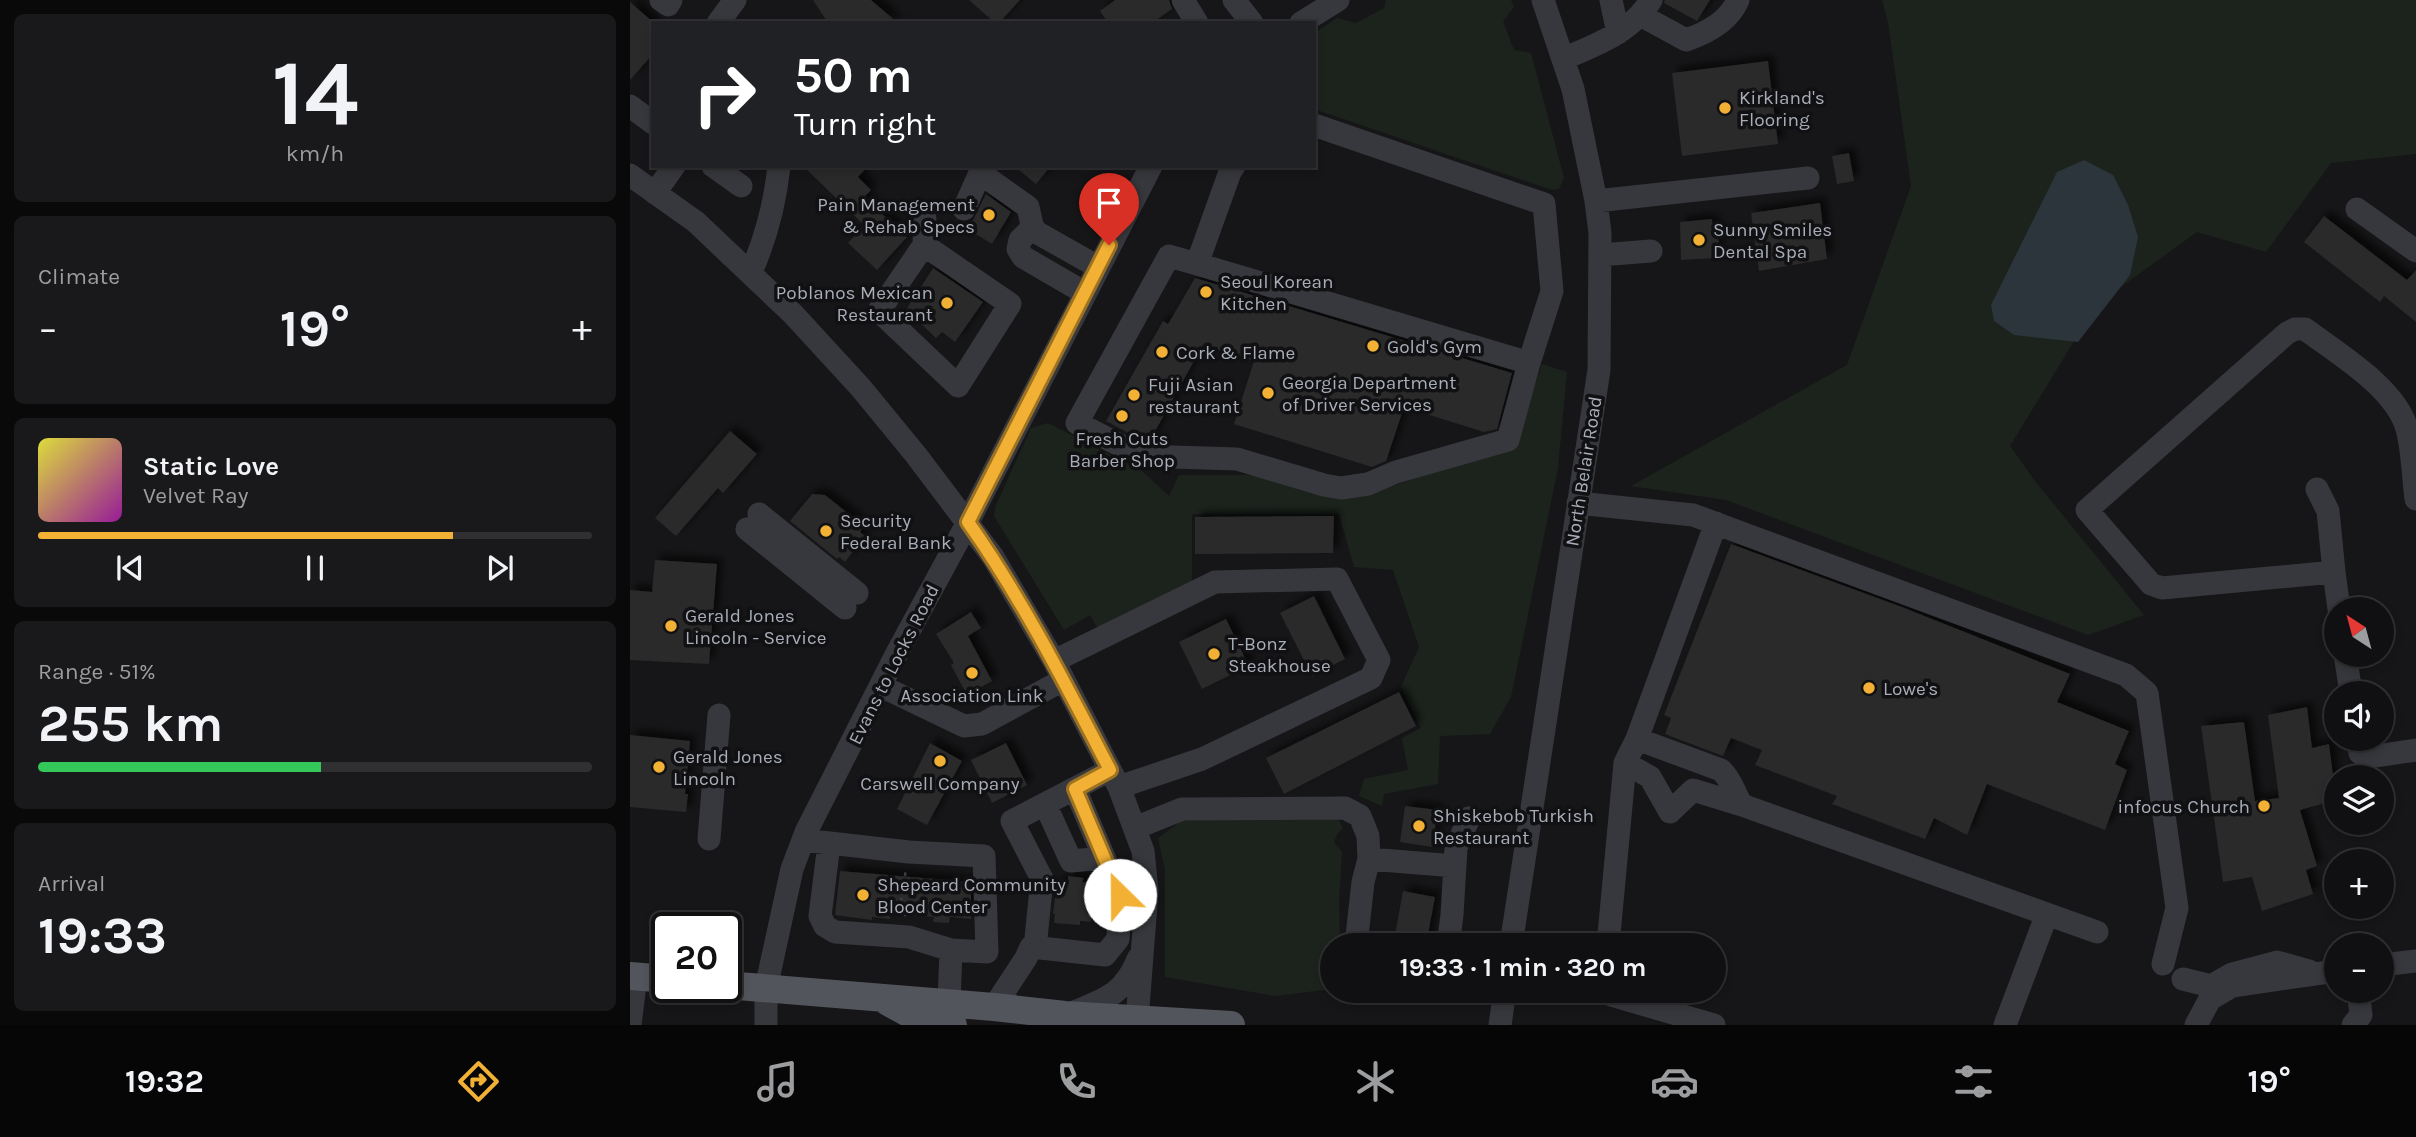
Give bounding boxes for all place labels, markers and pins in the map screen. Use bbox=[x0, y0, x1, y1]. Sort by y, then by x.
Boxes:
place label: Kirkland's Flooring bbox=[1739, 87, 1825, 131]
marker: Kirkland's Flooring bbox=[1717, 100, 1733, 116]
pin bbox=[1079, 173, 1139, 245]
place label: Pain Management & Rehab Specs bbox=[817, 194, 975, 238]
marker: Pain Management & Rehab Specs bbox=[981, 207, 997, 223]
place label: Sunny Smiles Dental Spa bbox=[1713, 219, 1832, 263]
marker: Sunny Smiles Dental Spa bbox=[1691, 232, 1707, 248]
place label: Seoul Korean Kitchen bbox=[1220, 271, 1333, 315]
place label: Poblanos Mexican Restaurant bbox=[776, 282, 933, 326]
marker: Seoul Korean Kitchen bbox=[1198, 284, 1214, 300]
marker: Poblanos Mexican Restaurant bbox=[939, 295, 955, 311]
place label: Gold's Gym bbox=[1387, 336, 1482, 358]
marker: Gold's Gym bbox=[1365, 338, 1381, 354]
place label: Cork & Flame bbox=[1176, 342, 1295, 364]
marker: Cork & Flame bbox=[1154, 344, 1170, 360]
place label: Georgia Department of Driver Services bbox=[1282, 372, 1456, 416]
place label: Fuji Asian restaurant bbox=[1148, 374, 1240, 418]
marker: Georgia Department of Driver Services bbox=[1260, 385, 1276, 401]
marker: Fuji Asian restaurant bbox=[1126, 387, 1142, 403]
marker: Fresh Cuts Barber Shop bbox=[1114, 408, 1130, 424]
place label: Fresh Cuts Barber Shop bbox=[1069, 428, 1175, 472]
place label: Security Federal Bank bbox=[840, 510, 952, 554]
marker: Security Federal Bank bbox=[818, 523, 834, 539]
place label: Gerald Jones Lincoln - Service bbox=[685, 605, 827, 649]
marker: Gerald Jones Lincoln - Service bbox=[663, 618, 679, 634]
place label: T-Bonz Steakhouse bbox=[1228, 633, 1331, 677]
marker: T-Bonz Steakhouse bbox=[1206, 646, 1222, 662]
marker: Association Link bbox=[964, 665, 980, 681]
place label: Lowe's bbox=[1883, 678, 1938, 700]
marker: Lowe's bbox=[1861, 680, 1877, 696]
place label: Association Link bbox=[900, 685, 1044, 707]
place label: Gerald Jones Lincoln bbox=[673, 746, 783, 790]
marker: Carswell Company bbox=[932, 753, 948, 769]
marker: Gerald Jones Lincoln bbox=[651, 759, 667, 775]
place label: Carswell Company bbox=[860, 773, 1020, 795]
place label: infocus Church bbox=[2117, 796, 2250, 818]
marker: infocus Church bbox=[2256, 798, 2272, 814]
place label: Shiskebob Turkish Restaurant bbox=[1433, 805, 1594, 849]
marker: Shiskebob Turkish Restaurant bbox=[1411, 818, 1427, 834]
place label: Shepeard Community Blood Center bbox=[877, 874, 1066, 918]
marker: Shepeard Community Blood Center bbox=[855, 887, 871, 903]

